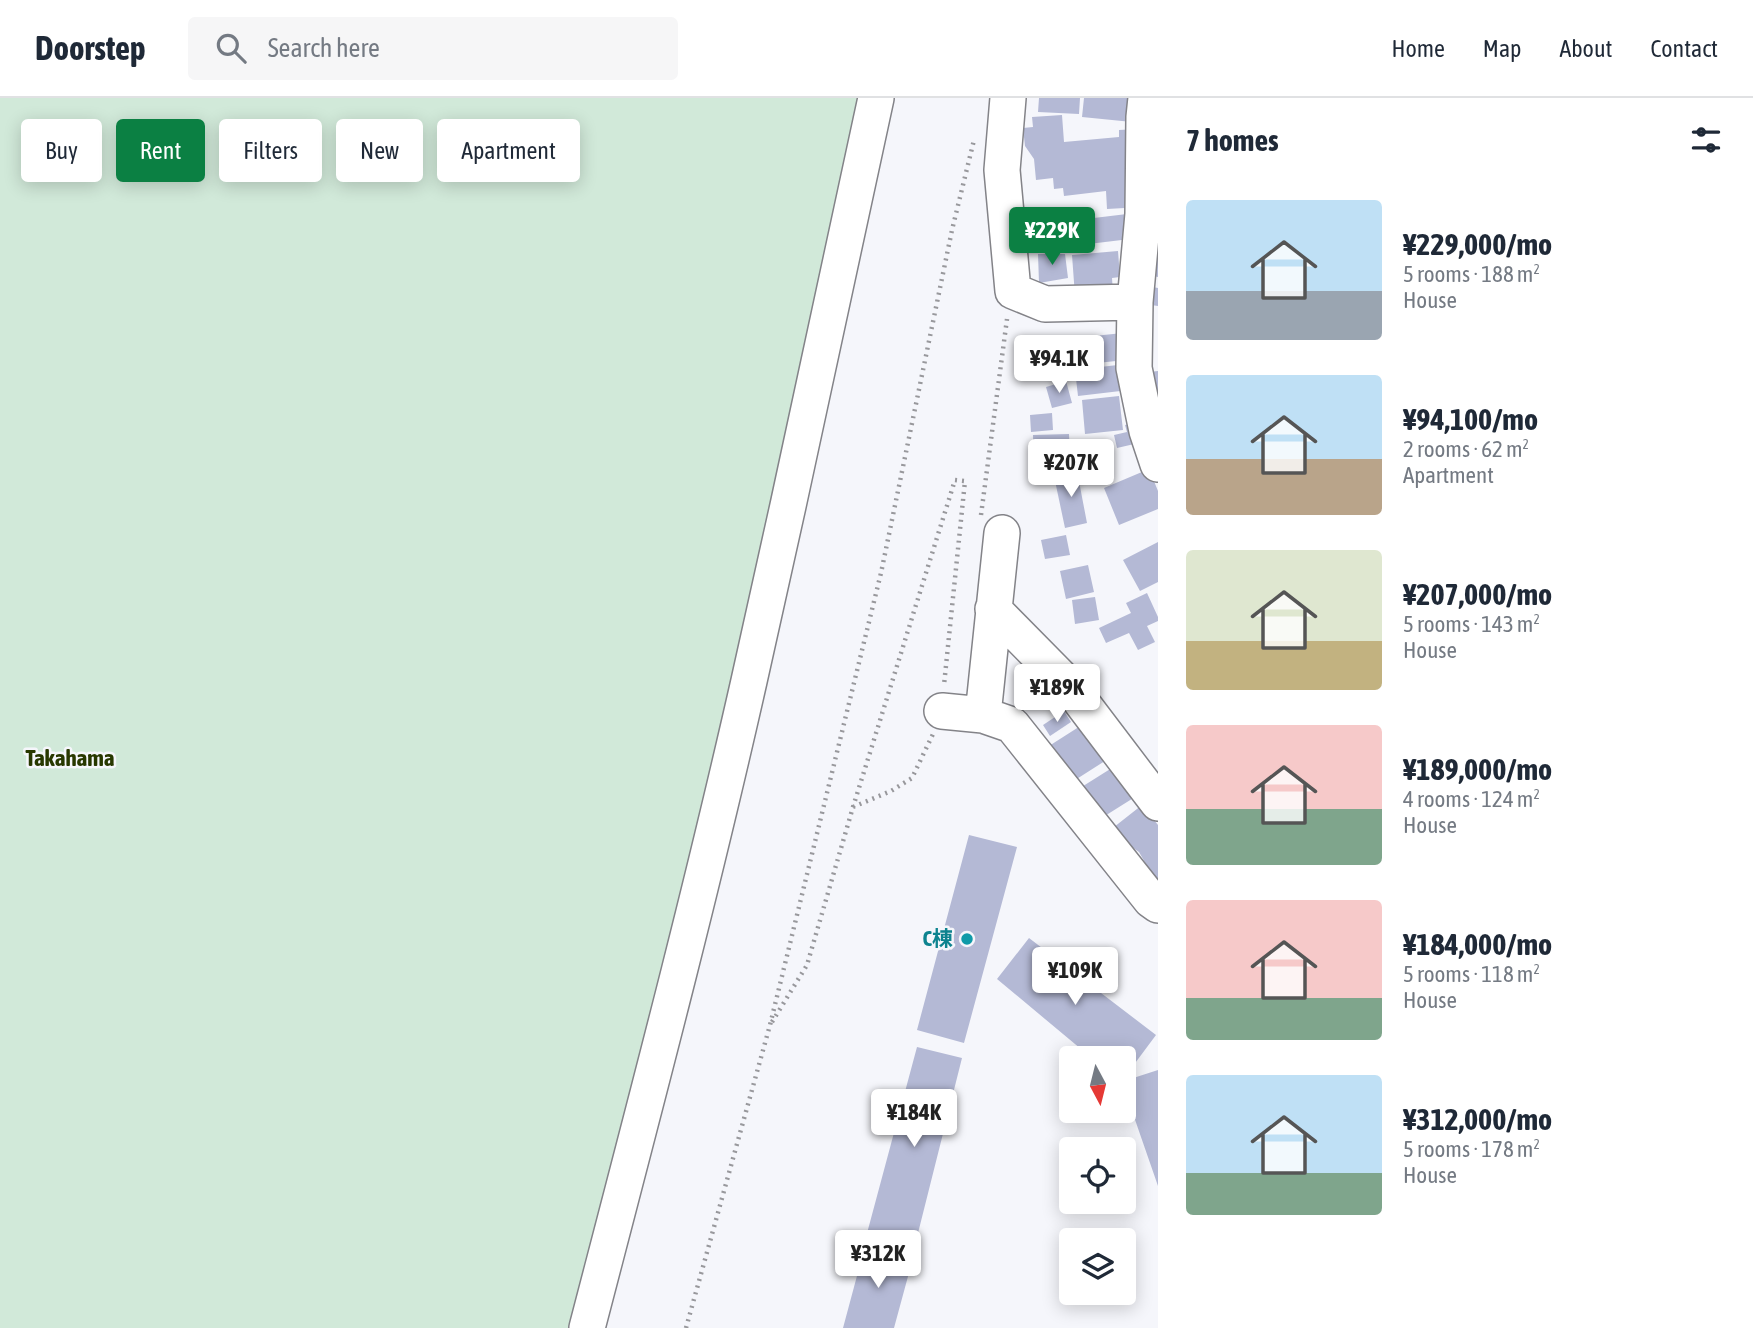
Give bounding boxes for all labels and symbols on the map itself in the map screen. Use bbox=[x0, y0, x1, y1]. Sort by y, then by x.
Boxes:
pin: ¥229K bbox=[1003, 208, 1101, 267]
pin: ¥94.1K bbox=[1002, 336, 1116, 395]
pin: ¥207K bbox=[1022, 440, 1120, 499]
pin: ¥189K bbox=[1008, 664, 1106, 724]
district label: Takahama bbox=[25, 745, 115, 771]
place label: C棟 bbox=[923, 926, 953, 950]
marker: C棟 bbox=[959, 931, 975, 947]
pin: ¥109K bbox=[1026, 948, 1124, 1007]
north arrow bbox=[1059, 1046, 1136, 1124]
pin: ¥184K bbox=[865, 1090, 963, 1149]
pin: ¥312K bbox=[829, 1230, 927, 1290]

